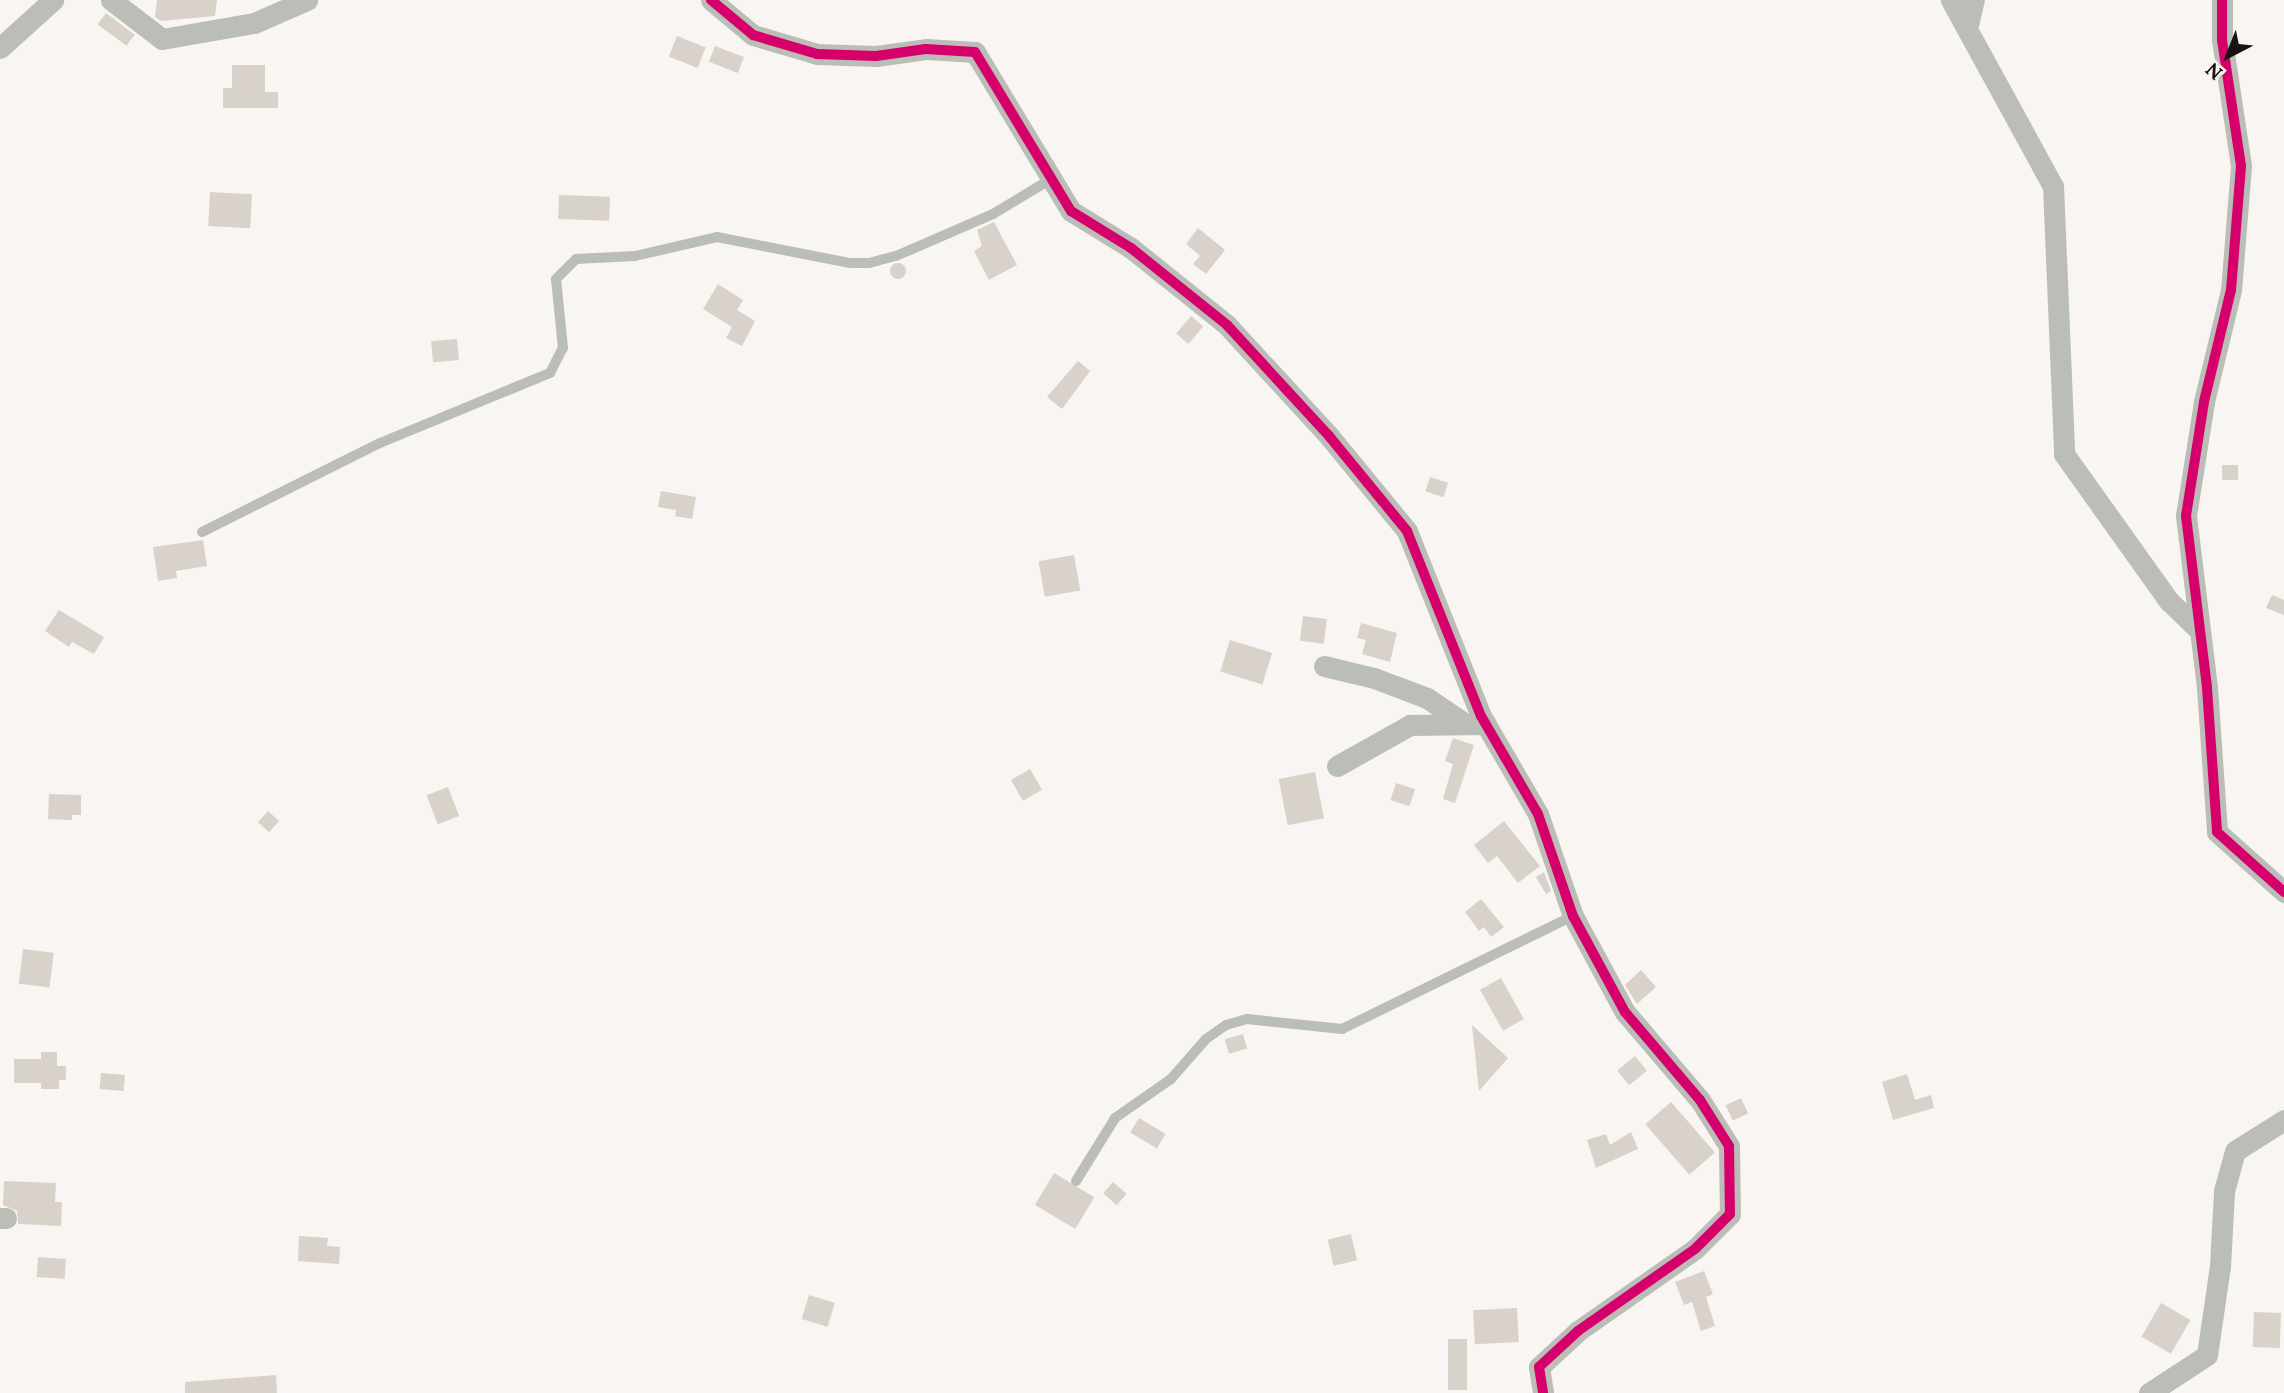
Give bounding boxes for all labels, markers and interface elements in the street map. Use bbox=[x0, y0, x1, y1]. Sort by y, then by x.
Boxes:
north arrow bbox=[2193, 21, 2263, 91]
text: N bbox=[2200, 58, 2227, 85]

